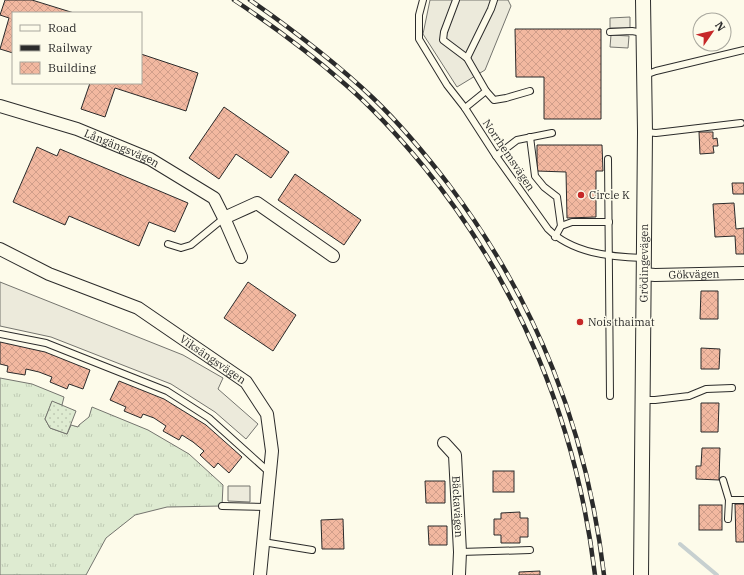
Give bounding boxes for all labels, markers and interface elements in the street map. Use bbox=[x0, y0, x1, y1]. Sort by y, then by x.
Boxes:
legend bbox=[12, 12, 142, 84]
north arrow bbox=[692, 12, 732, 52]
text: N bbox=[712, 19, 729, 34]
text: Road bbox=[48, 20, 77, 35]
text: Railway bbox=[48, 40, 93, 55]
text: Building bbox=[48, 60, 96, 75]
street label: Norrhemsvägen bbox=[480, 116, 538, 194]
street label: Långängsvägen bbox=[82, 126, 162, 170]
place label: Circle K bbox=[589, 188, 630, 202]
marker: Circle K bbox=[576, 190, 586, 200]
street label: Grödingevägen bbox=[636, 224, 651, 302]
street label: Gökvägen bbox=[668, 267, 720, 282]
place label: Nois thaimat bbox=[588, 315, 655, 329]
marker: Nois thaimat bbox=[575, 317, 585, 327]
street label: Viksängsvägen bbox=[177, 332, 249, 387]
street label: Bäckavägen bbox=[449, 475, 466, 538]

